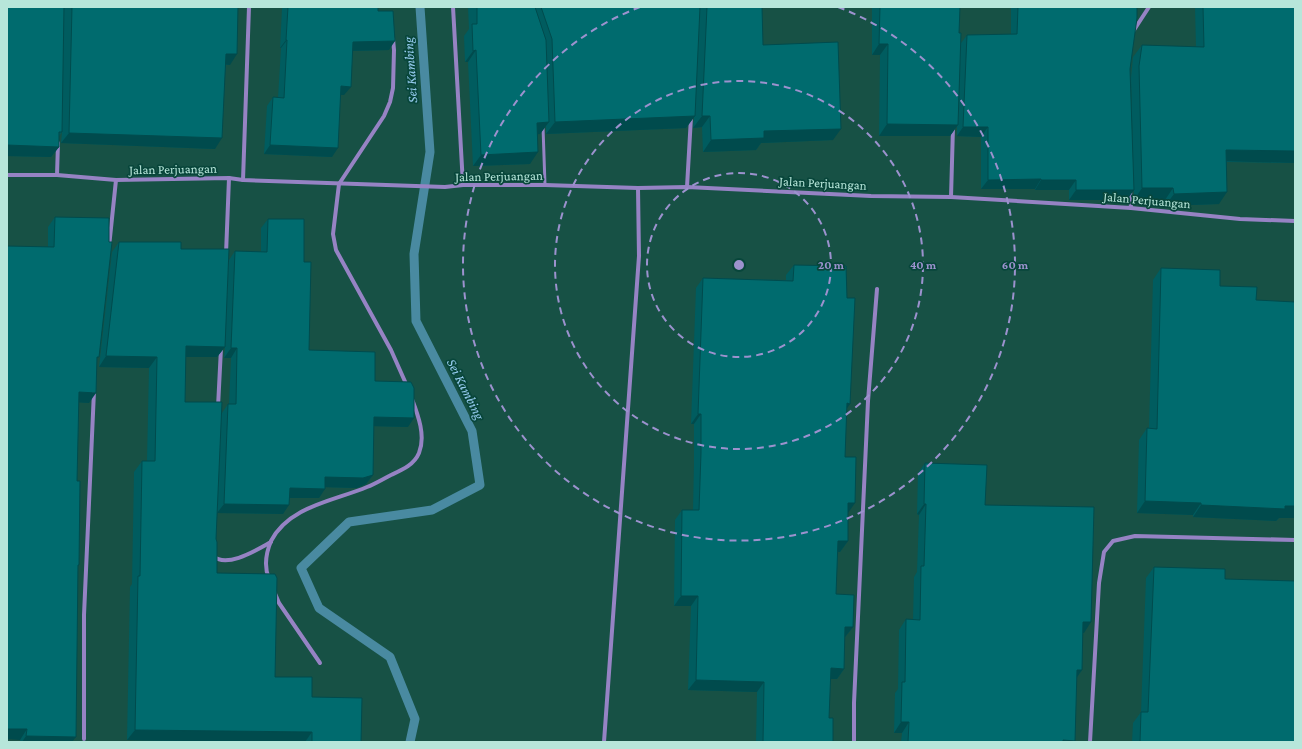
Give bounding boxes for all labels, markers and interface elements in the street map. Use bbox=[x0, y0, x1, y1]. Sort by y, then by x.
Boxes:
water label: Sei Kambing bbox=[400, 36, 420, 104]
street label: Jalan Perjuangan bbox=[128, 161, 217, 178]
street label: Jalan Perjuangan bbox=[454, 168, 543, 185]
street label: Jalan Perjuangan bbox=[778, 173, 867, 194]
street label: Jalan Perjuangan bbox=[1102, 189, 1191, 212]
centre of rings bbox=[732, 258, 746, 272]
text: 20 m bbox=[818, 258, 845, 272]
text: 40 m bbox=[910, 258, 937, 272]
text: 60 m bbox=[1002, 258, 1029, 272]
water label: Sei Kambing bbox=[444, 356, 489, 423]

